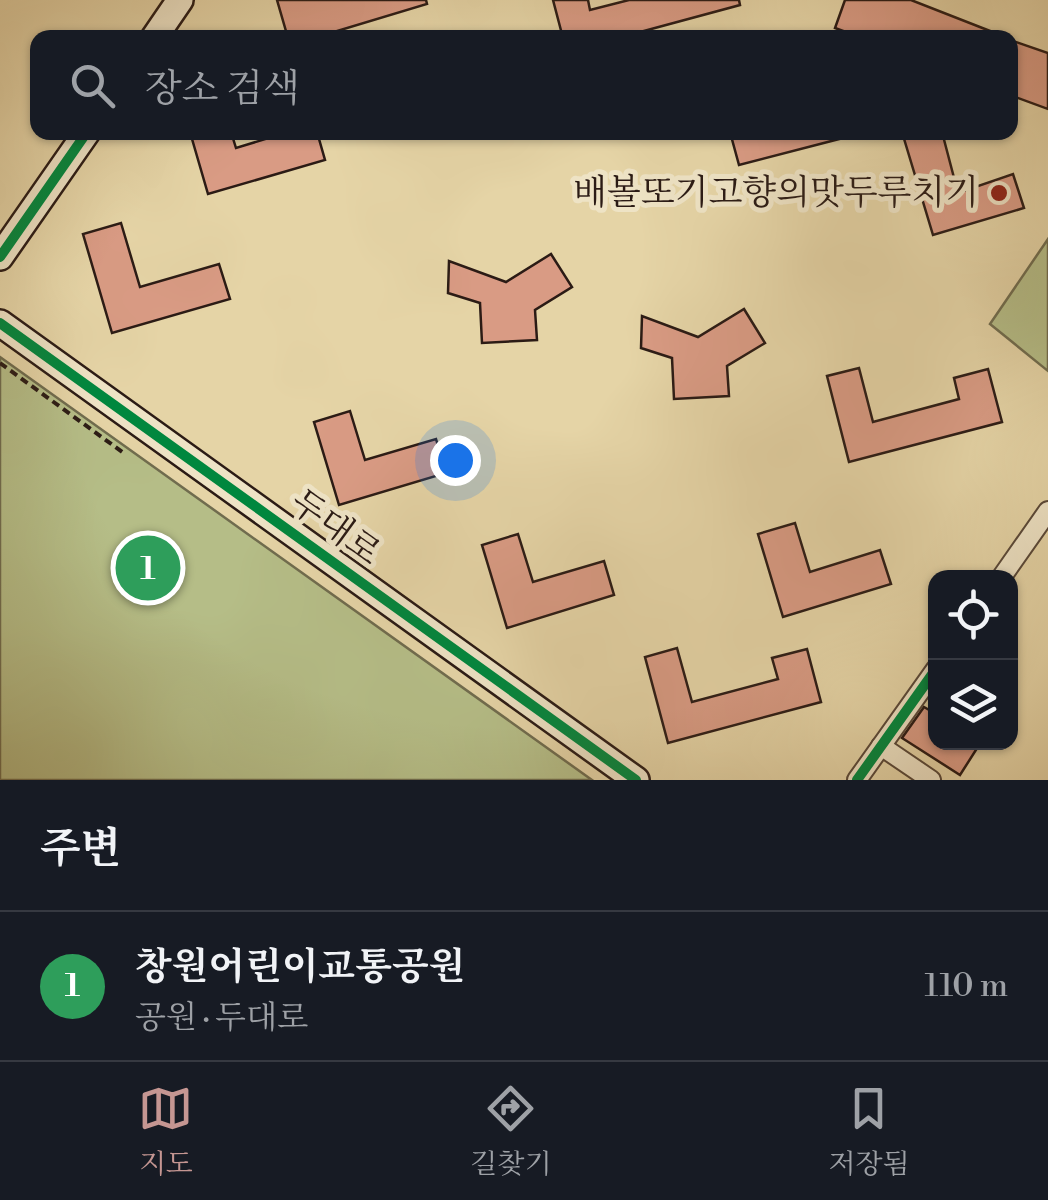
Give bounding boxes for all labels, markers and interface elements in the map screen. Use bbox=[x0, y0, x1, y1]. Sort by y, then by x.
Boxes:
search box bbox=[30, 30, 1018, 140]
icon: search bbox=[65, 58, 120, 113]
text: 장소 검색 bbox=[145, 66, 300, 113]
place label: 배볼또기고향의맛두루치기 bbox=[573, 172, 979, 215]
marker: 배볼또기고향의맛두루치기 bbox=[988, 182, 1010, 204]
your location bbox=[430, 435, 481, 486]
street label: 두대로 bbox=[281, 481, 389, 575]
pin: 1 bbox=[116, 530, 180, 606]
map controls bbox=[928, 570, 1018, 750]
button: locate bbox=[928, 570, 1018, 660]
button: layers bbox=[928, 660, 1018, 750]
text: 주변 bbox=[40, 823, 121, 876]
text: 창원어린이교통공원 bbox=[135, 944, 465, 991]
text: 1 bbox=[65, 966, 80, 1006]
text: 110 m bbox=[925, 966, 1008, 1006]
text: 공원 · 두대로 bbox=[135, 998, 308, 1038]
tab: 지도 bbox=[138, 1081, 193, 1182]
tab: 길찾기 bbox=[470, 1081, 551, 1182]
tab: 저장됨 bbox=[828, 1081, 910, 1182]

